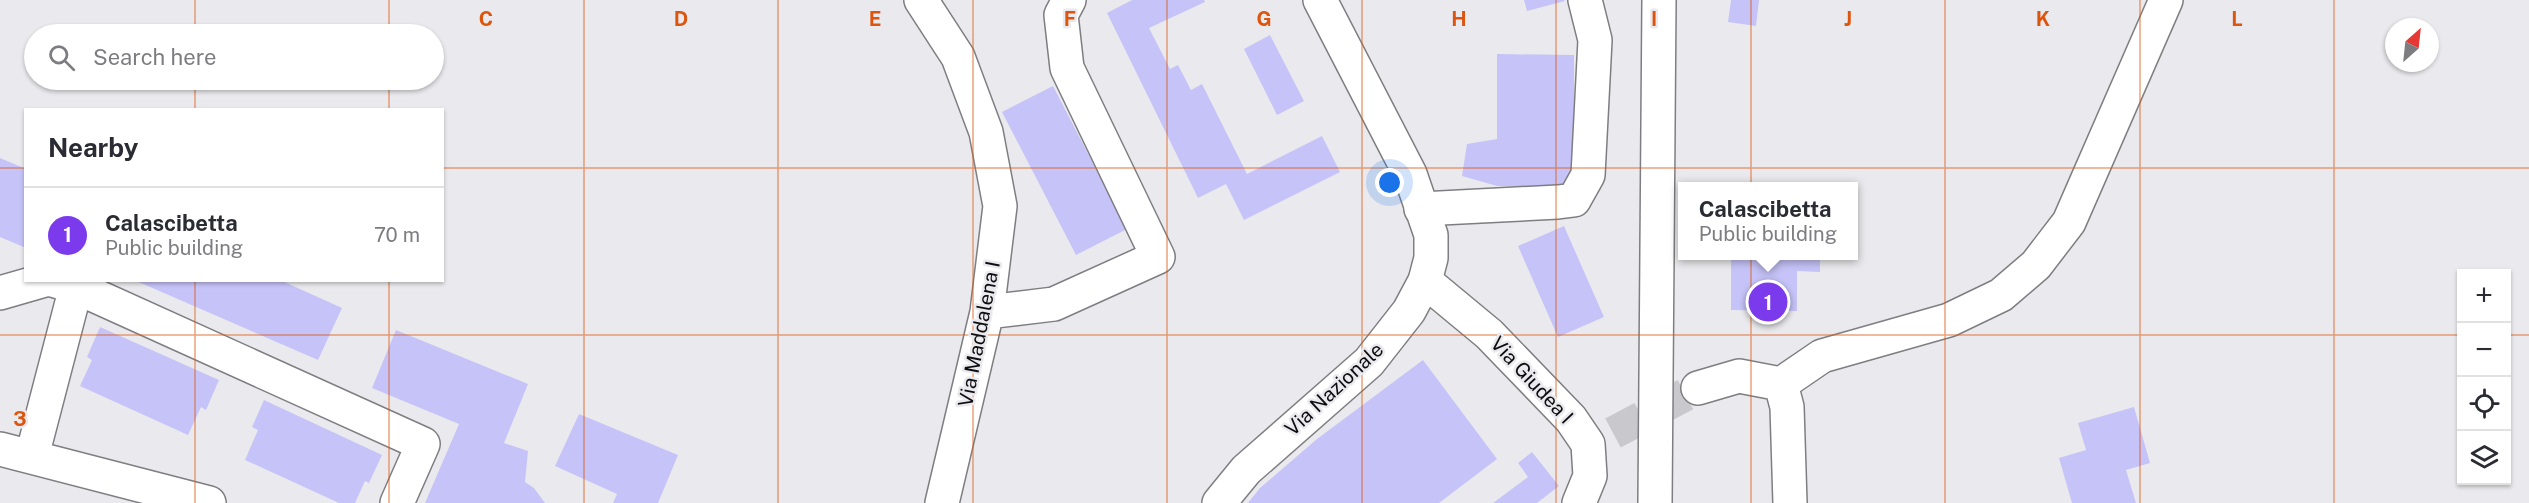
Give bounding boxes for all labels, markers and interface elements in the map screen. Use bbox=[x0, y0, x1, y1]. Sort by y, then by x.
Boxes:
text: C bbox=[479, 7, 493, 31]
text: D bbox=[674, 7, 688, 31]
text: E bbox=[869, 7, 881, 31]
text: F bbox=[1064, 7, 1076, 31]
text: G bbox=[1256, 7, 1272, 31]
text: H bbox=[1451, 7, 1467, 31]
text: I bbox=[1651, 7, 1657, 31]
text: J bbox=[1844, 7, 1852, 31]
text: K bbox=[2036, 7, 2050, 31]
text: L bbox=[2231, 7, 2243, 31]
north arrow bbox=[2385, 18, 2439, 72]
search box bbox=[24, 24, 444, 90]
icon: search bbox=[45, 41, 78, 74]
text: Search here bbox=[93, 44, 217, 70]
text: Nearby bbox=[48, 132, 138, 163]
your location bbox=[1375, 168, 1404, 197]
popup bbox=[1678, 182, 1858, 260]
text: Calascibetta bbox=[1699, 196, 1832, 222]
text: Calascibetta bbox=[105, 210, 238, 236]
text: Public building bbox=[1699, 222, 1837, 246]
text: 1 bbox=[63, 223, 72, 247]
text: 70 m bbox=[374, 223, 420, 247]
text: Public building bbox=[105, 236, 243, 260]
street label: Via Maddalena I bbox=[953, 259, 1005, 409]
map controls bbox=[2457, 269, 2511, 485]
button: + bbox=[2457, 269, 2511, 323]
pin: 1 bbox=[1748, 280, 1788, 324]
button: − bbox=[2457, 323, 2511, 377]
street label: Via Giudea I bbox=[1486, 332, 1578, 428]
street label: Via Nazionale bbox=[1280, 337, 1388, 441]
button: locate bbox=[2457, 377, 2511, 431]
text: 3 bbox=[13, 407, 27, 431]
button: layers bbox=[2457, 431, 2511, 485]

